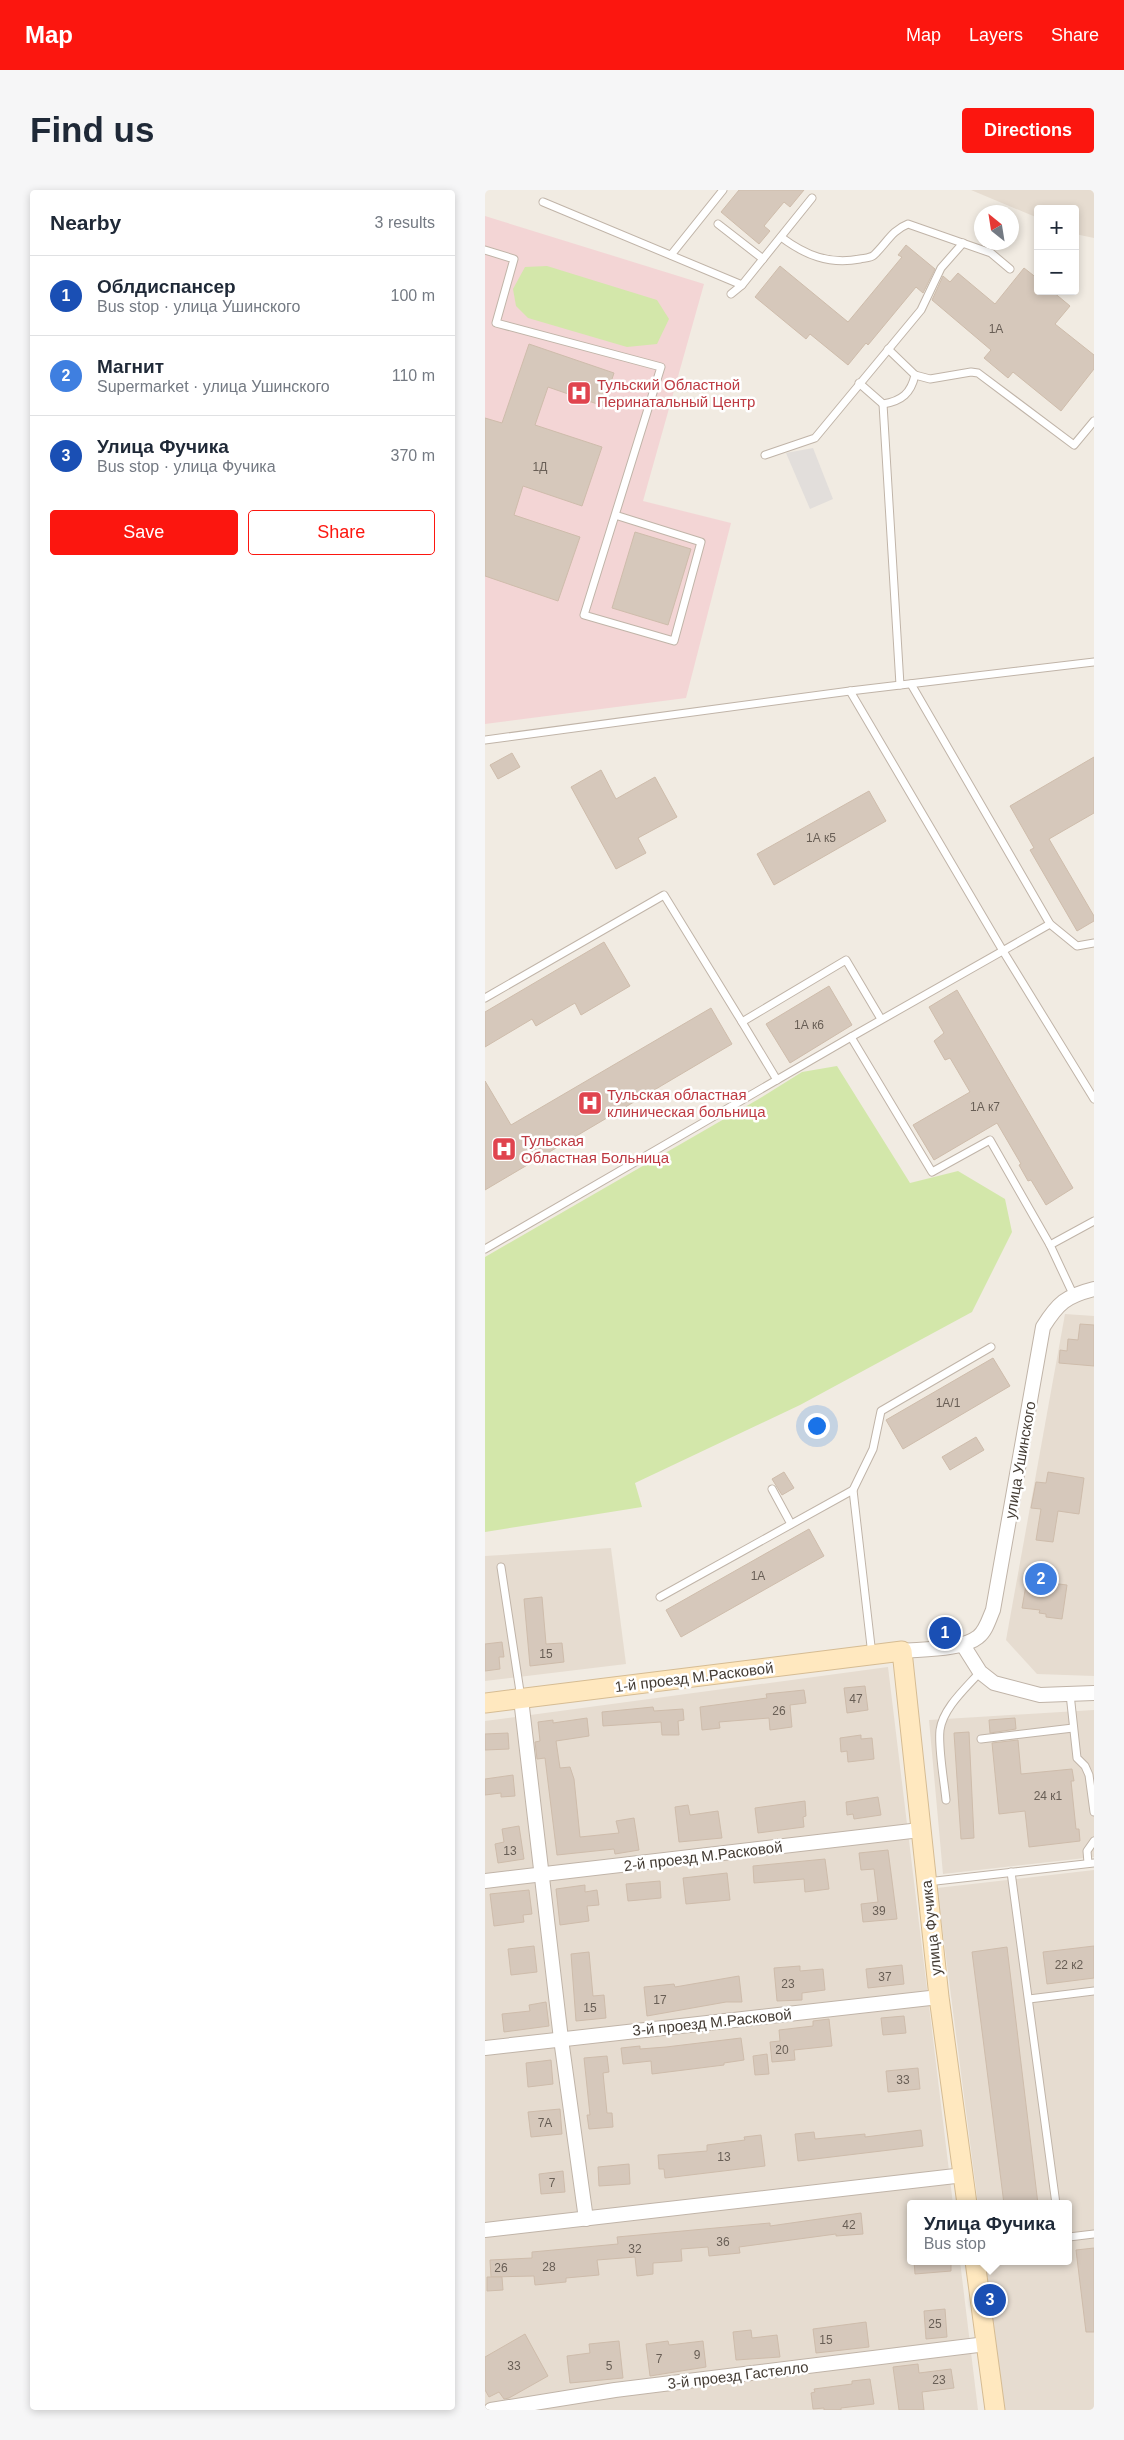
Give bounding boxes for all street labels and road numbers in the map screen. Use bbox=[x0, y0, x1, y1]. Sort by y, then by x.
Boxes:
street label: улица Ушинского bbox=[1001, 1400, 1039, 1520]
street label: 1-й проезд М.Расковой bbox=[614, 1659, 774, 1695]
street label: 2-й проезд М.Расковой bbox=[623, 1838, 783, 1874]
street label: улица Фучика bbox=[917, 1879, 944, 1977]
street label: 3-й проезд М.Расковой bbox=[632, 2005, 792, 2039]
street label: 3-й проезд Гастелло bbox=[667, 2358, 809, 2392]

